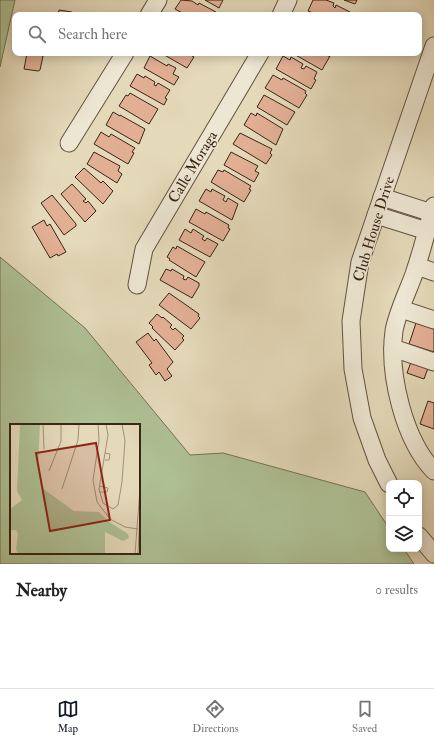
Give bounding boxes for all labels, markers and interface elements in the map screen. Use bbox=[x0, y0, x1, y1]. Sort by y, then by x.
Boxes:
search box bbox=[12, 12, 422, 56]
icon: search bbox=[26, 23, 48, 45]
text: Search here bbox=[58, 25, 127, 44]
street label: Calle Moraga bbox=[164, 127, 222, 207]
street label: Club House Drive bbox=[349, 174, 399, 284]
inset map bbox=[10, 424, 140, 554]
map controls bbox=[386, 480, 422, 552]
button: locate bbox=[386, 480, 422, 516]
button: layers bbox=[386, 516, 422, 552]
text: Nearby bbox=[16, 580, 67, 601]
text: 0 results bbox=[375, 582, 418, 598]
tab: Map bbox=[57, 698, 79, 735]
tab: Directions bbox=[192, 698, 239, 735]
tab: Saved bbox=[352, 698, 377, 735]

